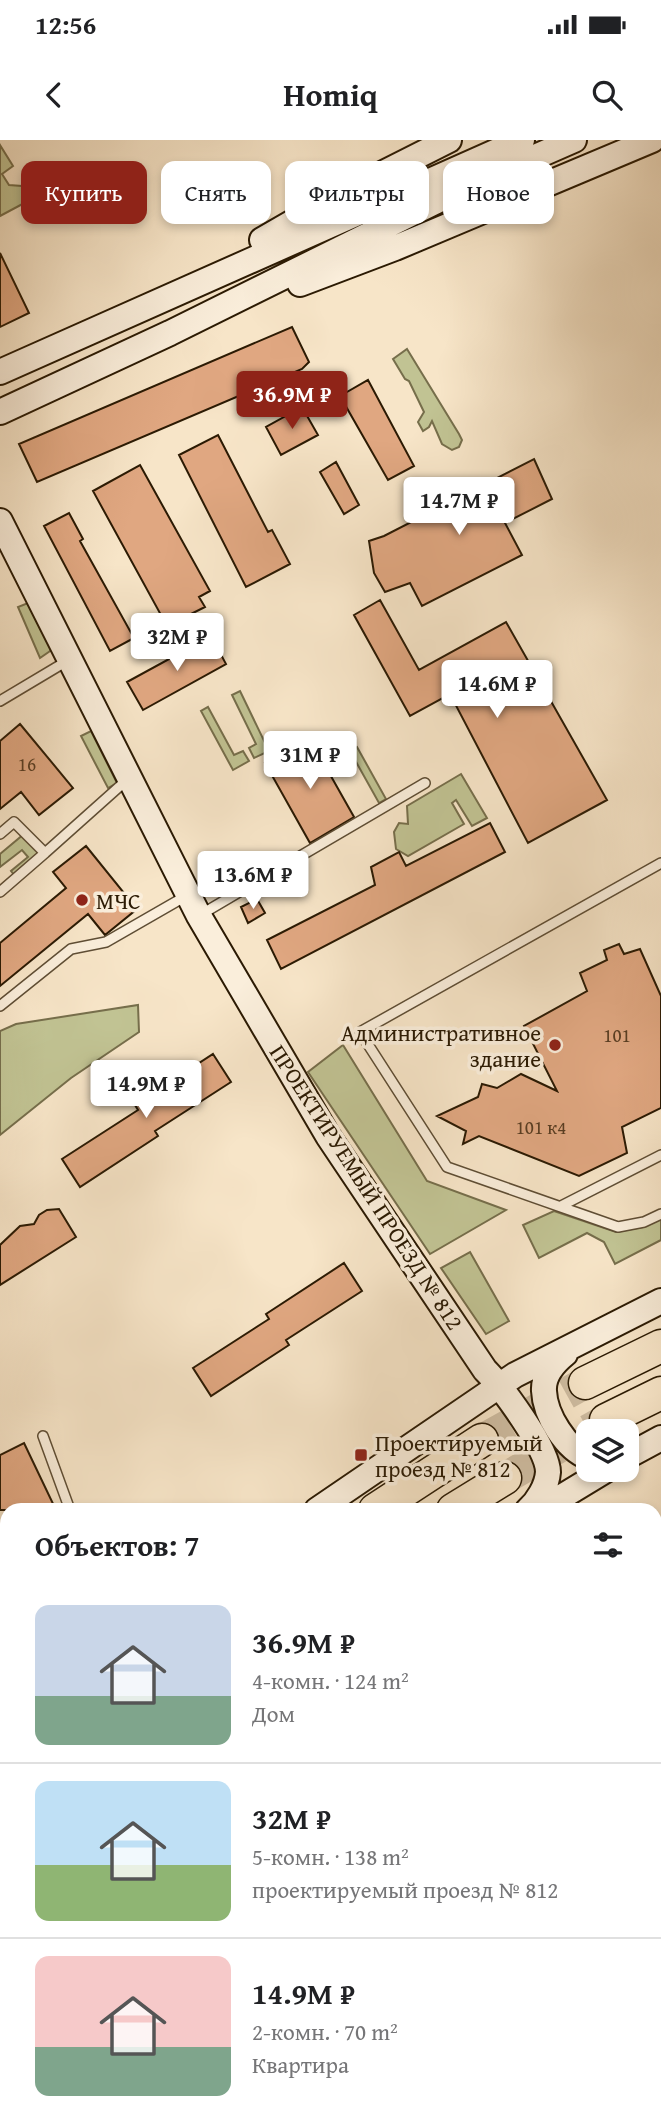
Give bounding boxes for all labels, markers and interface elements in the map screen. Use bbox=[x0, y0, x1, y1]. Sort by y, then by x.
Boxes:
text: 12:56 bbox=[35, 5, 96, 44]
text: Homiq bbox=[283, 71, 378, 118]
icon: back bbox=[35, 76, 73, 114]
icon: search bbox=[588, 76, 626, 114]
chip: Купить bbox=[21, 161, 147, 224]
chip: Снять bbox=[161, 161, 271, 224]
chip: Фильтры bbox=[285, 161, 429, 224]
chip: Новое bbox=[443, 161, 554, 224]
pin: 36.9M ₽ bbox=[227, 372, 357, 431]
text: 36.9M ₽ bbox=[252, 377, 332, 410]
pin: 14.7M ₽ bbox=[394, 478, 524, 537]
text: 14.7M ₽ bbox=[419, 483, 499, 516]
pin: 32M ₽ bbox=[128, 614, 226, 673]
text: 32M ₽ bbox=[147, 619, 207, 652]
pin: 14.6M ₽ bbox=[432, 660, 562, 720]
text: 14.6M ₽ bbox=[457, 666, 537, 699]
pin: 31M ₽ bbox=[261, 732, 359, 791]
text: 31M ₽ bbox=[280, 737, 340, 770]
house number: 16 bbox=[18, 750, 36, 778]
pin: 13.6M ₽ bbox=[188, 852, 318, 911]
text: 13.6M ₽ bbox=[213, 857, 293, 890]
place label: МЧС bbox=[96, 884, 141, 917]
marker: МЧС bbox=[74, 892, 90, 908]
place label: Административное здание bbox=[341, 1016, 541, 1075]
house number: 101 bbox=[603, 1021, 631, 1049]
marker: Административное здание bbox=[547, 1037, 563, 1053]
street label: ПРОЕКТИРУЕМЫЙ ПРОЕЗД № 812 bbox=[262, 1038, 472, 1336]
pin: 14.9M ₽ bbox=[81, 1060, 211, 1120]
text: 14.9M ₽ bbox=[106, 1066, 186, 1099]
house number: 101 к4 bbox=[516, 1113, 566, 1141]
map controls bbox=[576, 1419, 639, 1482]
button: layers bbox=[576, 1419, 639, 1482]
place label: Проектируемый проезд № 812 bbox=[375, 1426, 543, 1485]
marker: Проектируемый проезд № 812 bbox=[353, 1447, 369, 1463]
text: Объектов: 7 bbox=[35, 1523, 199, 1567]
icon: filters bbox=[589, 1526, 627, 1564]
text: 36.9M ₽ bbox=[252, 1620, 355, 1664]
icon: home bbox=[91, 1633, 175, 1717]
text: 4-комн. · 124 m² bbox=[252, 1664, 409, 1697]
text: Дом bbox=[252, 1697, 295, 1730]
text: 32M ₽ bbox=[252, 1796, 331, 1840]
icon: home bbox=[91, 1809, 175, 1893]
text: 5-комн. · 138 m² bbox=[252, 1840, 409, 1873]
text: проектируемый проезд № 812 bbox=[252, 1873, 558, 1906]
text: 14.9M ₽ bbox=[252, 1971, 355, 2015]
icon: home bbox=[91, 1984, 175, 2068]
text: 2-комн. · 70 m² bbox=[252, 2015, 398, 2048]
text: Квартира bbox=[252, 2048, 349, 2081]

